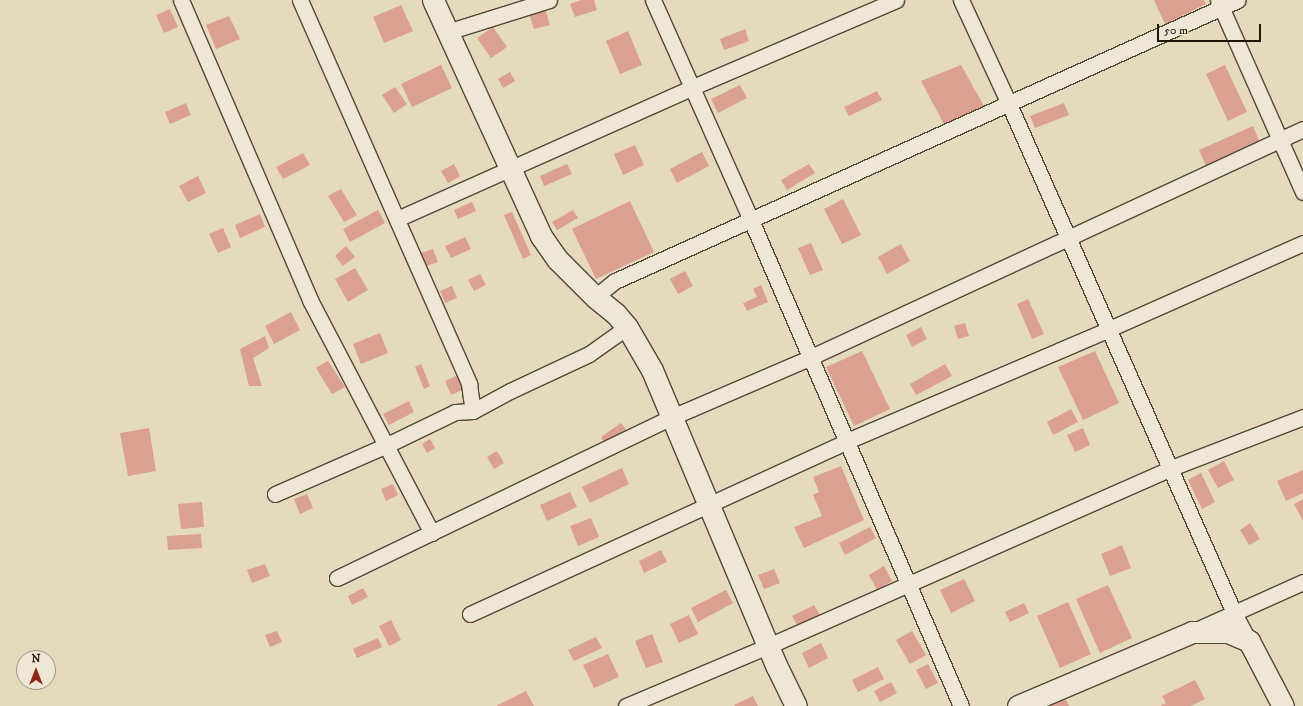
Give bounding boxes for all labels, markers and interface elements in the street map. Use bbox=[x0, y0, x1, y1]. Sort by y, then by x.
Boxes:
scale bar bbox=[1159, 16, 1263, 42]
text: 50 m bbox=[1164, 23, 1188, 38]
north arrow bbox=[16, 650, 56, 690]
text: N bbox=[31, 652, 41, 666]

